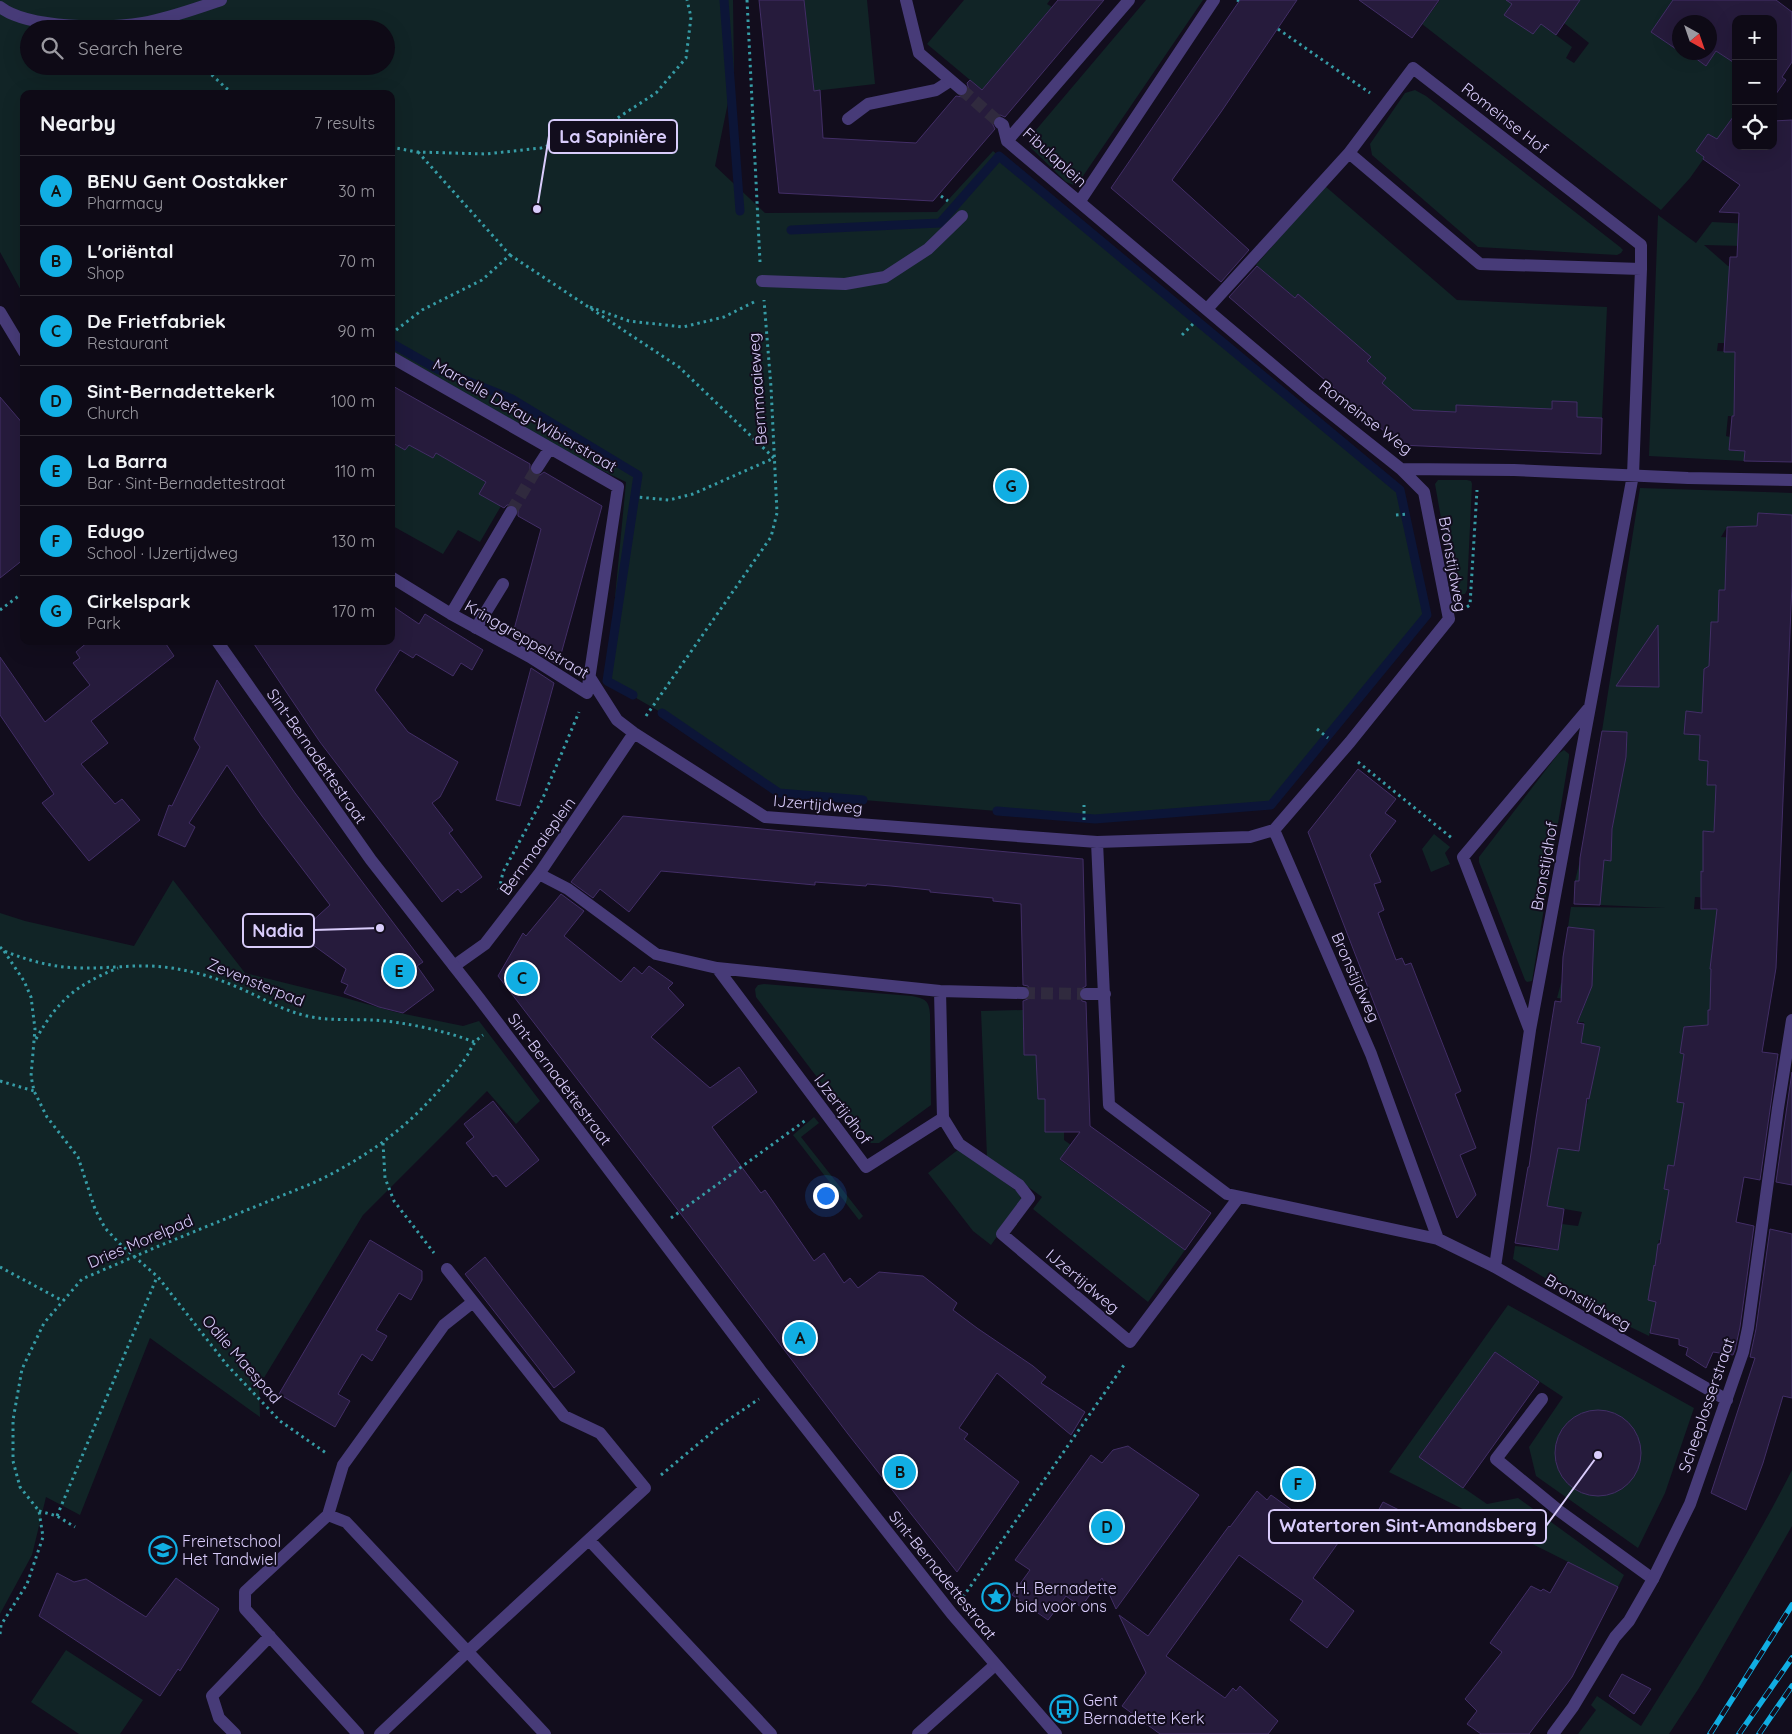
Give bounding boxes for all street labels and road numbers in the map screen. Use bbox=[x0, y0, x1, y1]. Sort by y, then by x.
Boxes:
street label: Romeinse Hof bbox=[1458, 78, 1553, 158]
street label: Fibulaplein bbox=[1019, 123, 1091, 191]
street label: Bernmaaieweg bbox=[743, 332, 771, 446]
street label: Marcelle Defay-Wibierstraat bbox=[429, 354, 621, 476]
street label: Romeinse Weg bbox=[1315, 375, 1417, 459]
street label: Bronstijdweg bbox=[1435, 515, 1471, 613]
street label: Kringgreppelstraat bbox=[461, 595, 593, 683]
street label: Sint-Bernadettestraat bbox=[263, 685, 371, 827]
street label: IJzertijdweg bbox=[772, 790, 864, 818]
street label: Bernmaaieplein bbox=[495, 793, 579, 899]
street label: Bronstijdhof bbox=[1526, 820, 1562, 912]
street label: Bronstijdweg bbox=[1327, 929, 1385, 1025]
street label: Zevensterpad bbox=[205, 953, 307, 1011]
street label: Sint-Bernadettestraat bbox=[504, 1009, 616, 1149]
street label: IJzertijdhof bbox=[810, 1070, 876, 1148]
street label: Dries Morelpad bbox=[84, 1210, 196, 1272]
street label: IJzertijdweg bbox=[1042, 1245, 1124, 1317]
street label: Bronstijdweg bbox=[1541, 1269, 1635, 1335]
street label: Odile Maespad bbox=[198, 1311, 286, 1407]
street label: Scheeplosserstraat bbox=[1674, 1335, 1738, 1475]
street label: Sint-Bernadettestraat bbox=[885, 1506, 1001, 1644]

